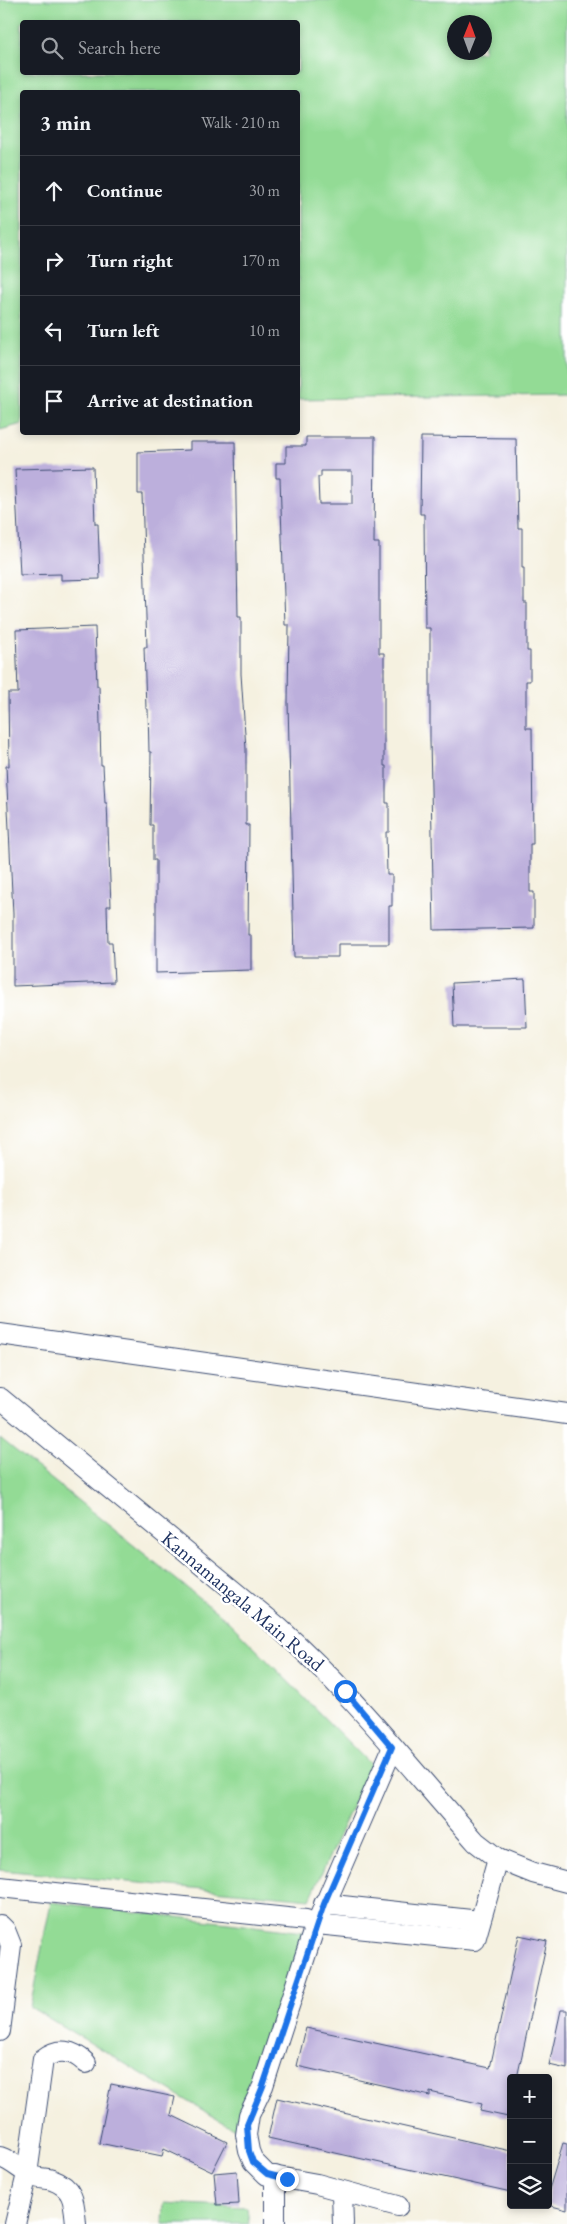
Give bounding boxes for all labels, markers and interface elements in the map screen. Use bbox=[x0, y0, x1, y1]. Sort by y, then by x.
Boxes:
north arrow bbox=[447, 15, 492, 60]
search box bbox=[20, 20, 300, 75]
icon: search bbox=[38, 34, 66, 62]
text: Search here bbox=[78, 35, 160, 60]
text: 3 min bbox=[40, 109, 91, 136]
text: Walk · 210 m bbox=[201, 112, 280, 133]
icon: ahead bbox=[40, 177, 68, 205]
text: Continue bbox=[87, 178, 162, 203]
text: 30 m bbox=[249, 180, 280, 201]
icon: right bbox=[40, 247, 68, 275]
text: Turn right bbox=[87, 248, 173, 273]
text: 170 m bbox=[241, 250, 280, 271]
icon: left bbox=[40, 317, 68, 345]
text: Turn left bbox=[87, 318, 159, 343]
text: 10 m bbox=[249, 320, 280, 341]
icon: arrive bbox=[40, 387, 68, 415]
text: Arrive at destination bbox=[87, 388, 253, 413]
street label: Kannamangala Main Road bbox=[156, 1525, 331, 1677]
route start bbox=[334, 1680, 357, 1703]
map controls bbox=[507, 2074, 552, 2209]
button: + bbox=[507, 2074, 552, 2119]
button: − bbox=[507, 2119, 552, 2164]
button: layers bbox=[507, 2164, 552, 2209]
route end bbox=[276, 2168, 299, 2191]

